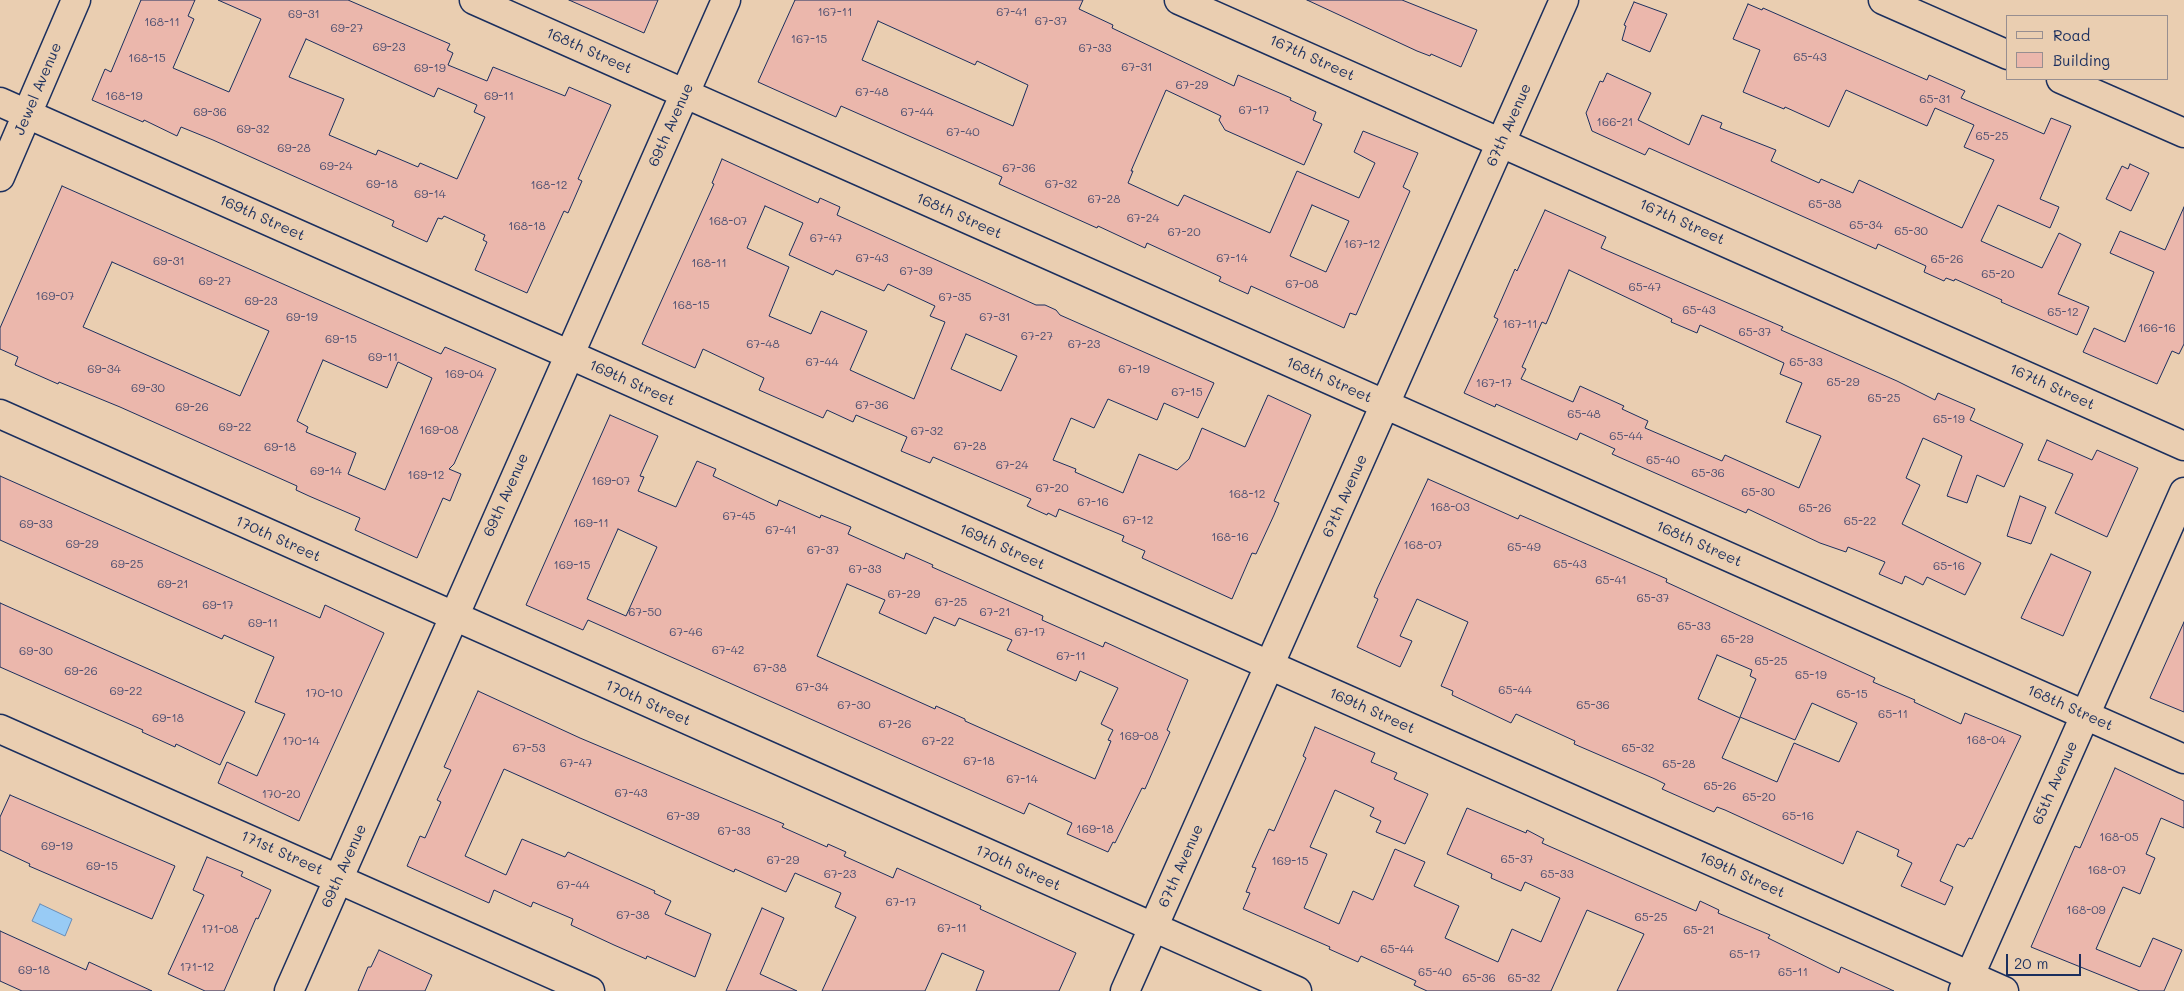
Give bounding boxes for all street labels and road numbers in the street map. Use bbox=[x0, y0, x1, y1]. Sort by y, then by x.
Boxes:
street label: 168th Street bbox=[543, 24, 635, 78]
street label: 167th Street bbox=[1266, 31, 1358, 85]
street label: Jewel Avenue bbox=[10, 40, 66, 138]
street label: 69th Avenue bbox=[645, 80, 697, 170]
street label: 67th Avenue bbox=[1483, 81, 1535, 169]
street label: 168th Street bbox=[913, 189, 1005, 243]
street label: 169th Street bbox=[216, 191, 308, 245]
street label: 167th Street bbox=[1636, 195, 1728, 249]
street label: 168th Street bbox=[1283, 353, 1375, 407]
street label: 169th Street bbox=[586, 356, 678, 410]
street label: 167th Street bbox=[2006, 360, 2098, 414]
street label: 69th Avenue bbox=[480, 450, 532, 540]
street label: 67th Avenue bbox=[1319, 452, 1371, 540]
street label: 170th Street bbox=[232, 512, 324, 566]
street label: 168th Street bbox=[1653, 517, 1745, 571]
street label: 169th Street bbox=[956, 520, 1048, 574]
street label: 170th Street bbox=[602, 676, 694, 730]
street label: 168th Street bbox=[2024, 681, 2116, 735]
street label: 169th Street bbox=[1326, 684, 1418, 738]
street label: 65th Avenue bbox=[2029, 738, 2081, 828]
street label: 69th Avenue bbox=[318, 821, 370, 911]
street label: 67th Avenue bbox=[1155, 822, 1207, 910]
street label: 171st Street bbox=[238, 827, 326, 879]
street label: 170th Street bbox=[972, 841, 1064, 895]
street label: 169th Street bbox=[1696, 848, 1788, 902]

